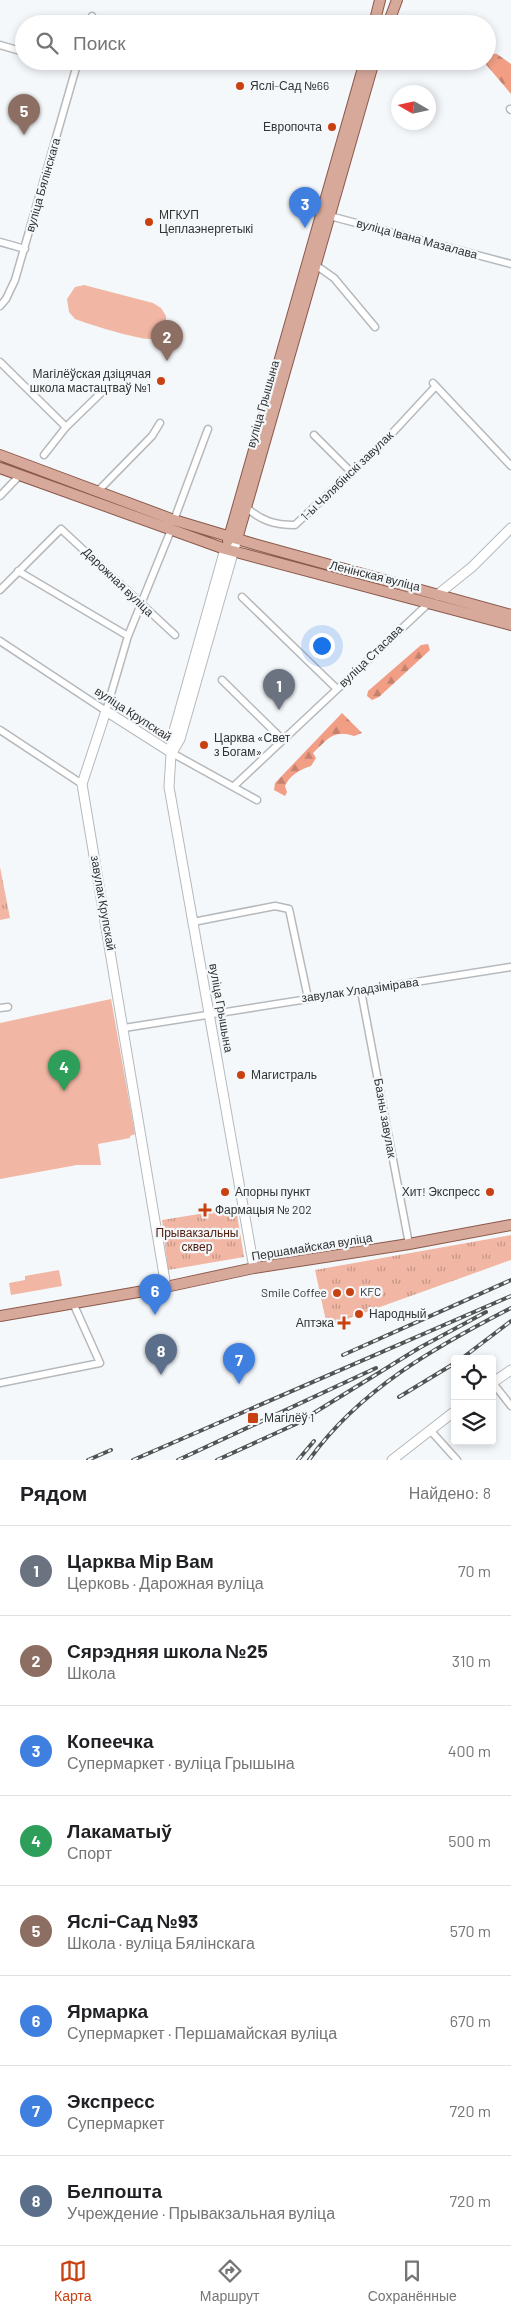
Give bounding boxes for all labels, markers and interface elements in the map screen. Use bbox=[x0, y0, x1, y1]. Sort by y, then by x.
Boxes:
search box bbox=[15, 15, 496, 70]
icon: search bbox=[33, 29, 61, 57]
text: Поиск bbox=[73, 31, 126, 54]
place label: Яслі-Сад №66 bbox=[250, 78, 329, 93]
marker: Яслі-Сад №66 bbox=[234, 80, 246, 92]
north arrow bbox=[391, 85, 436, 130]
pin: 5 bbox=[8, 94, 40, 135]
place label: Европочта bbox=[263, 119, 322, 134]
marker: Европочта bbox=[326, 121, 338, 133]
street label: вуліца Бялінскага bbox=[22, 136, 63, 234]
pin: 3 bbox=[289, 187, 321, 228]
place label: МГКУП Цеплаэнергетыкі bbox=[159, 207, 253, 236]
street label: вуліца Iвана Мазалава bbox=[355, 215, 480, 262]
marker: МГКУП Цеплаэнергетыкі bbox=[143, 216, 155, 228]
pin: 2 bbox=[151, 320, 183, 361]
street label: вуліца Грышына bbox=[243, 358, 282, 449]
place label: Магілёўская дзіцячая школа мастацтваў №1 bbox=[30, 366, 151, 395]
marker: Магілёўская дзіцячая школа мастацтваў №1 bbox=[155, 375, 167, 387]
street label: 1-ы Чэлябінскі завулак bbox=[297, 427, 397, 524]
street label: Дарожная вуліца bbox=[80, 544, 157, 620]
street label: Ленінская вуліца bbox=[328, 557, 422, 594]
street label: вуліца Стасава bbox=[335, 621, 406, 690]
your location bbox=[309, 633, 335, 659]
pin: 1 bbox=[263, 669, 295, 710]
street label: вуліца Крупскай bbox=[92, 683, 174, 744]
place label: Царква «Свет з Богам» bbox=[214, 730, 291, 758]
marker: Царква «Свет з Богам» bbox=[198, 739, 210, 751]
street label: завулак Крупскай bbox=[88, 854, 119, 952]
street label: вуліца Грышына bbox=[206, 962, 237, 1054]
street label: завулак Уладзімірава bbox=[300, 974, 420, 1005]
pin: 4 bbox=[48, 1050, 80, 1091]
place label: Магистраль bbox=[251, 1067, 317, 1082]
marker: Магистраль bbox=[235, 1069, 247, 1081]
street label: Базны завулак bbox=[371, 1077, 400, 1160]
place label: Апорны пункт bbox=[235, 1184, 311, 1199]
place label: Хит! Экспресс bbox=[402, 1184, 480, 1199]
marker: Апорны пункт bbox=[219, 1186, 231, 1198]
marker: Хит! Экспресс bbox=[484, 1186, 496, 1198]
place label: Фармацыя № 202 bbox=[215, 1202, 312, 1217]
marker: Фармацыя № 202 bbox=[199, 1204, 211, 1216]
park label: Прывакзальны сквер bbox=[156, 1225, 238, 1254]
street label: Першамайская вуліца bbox=[250, 1230, 374, 1263]
pin: 6 bbox=[139, 1274, 171, 1315]
place label: KFC bbox=[360, 1284, 381, 1298]
place label: Smile Coffee bbox=[261, 1285, 327, 1299]
marker: KFC bbox=[344, 1286, 356, 1298]
marker: Smile Coffee bbox=[331, 1287, 343, 1299]
place label: Народный bbox=[369, 1306, 426, 1321]
marker: Народный bbox=[353, 1308, 365, 1320]
place label: Аптэка bbox=[296, 1315, 334, 1329]
marker: Аптэка bbox=[338, 1317, 350, 1329]
pin: 8 bbox=[145, 1334, 177, 1375]
pin: 7 bbox=[223, 1343, 255, 1384]
map controls bbox=[451, 1355, 496, 1445]
button: locate bbox=[451, 1355, 496, 1400]
button: layers bbox=[451, 1400, 496, 1445]
place label: Магілёў 1 bbox=[264, 1410, 314, 1425]
marker: Магілёў 1 bbox=[246, 1411, 260, 1425]
text: Рядом bbox=[20, 1480, 87, 1505]
text: Найдено: 8 bbox=[409, 1483, 491, 1502]
text: Царква Мір Вам bbox=[67, 1549, 214, 1572]
text: 1 bbox=[33, 1561, 39, 1580]
text: 70 m bbox=[458, 1561, 491, 1580]
text: Церковь · Дарожная вуліца bbox=[67, 1573, 264, 1592]
text: Сярэдняя школа №25 bbox=[67, 1639, 268, 1662]
text: 2 bbox=[32, 1651, 40, 1670]
text: 310 m bbox=[452, 1651, 491, 1670]
text: Школа bbox=[67, 1663, 116, 1682]
text: Копеечка bbox=[67, 1729, 153, 1752]
text: 3 bbox=[32, 1741, 40, 1760]
text: 400 m bbox=[448, 1741, 491, 1760]
text: Супермаркет · вуліца Грышына bbox=[67, 1753, 295, 1772]
text: Лакаматыў bbox=[67, 1819, 172, 1842]
text: 4 bbox=[31, 1831, 41, 1850]
text: 500 m bbox=[448, 1831, 491, 1850]
text: Спорт bbox=[67, 1843, 112, 1862]
text: Яслі-Сад №93 bbox=[67, 1909, 198, 1932]
text: 5 bbox=[32, 1921, 40, 1940]
text: 570 m bbox=[450, 1921, 491, 1940]
text: Школа · вуліца Бялінскага bbox=[67, 1933, 255, 1952]
text: Ярмарка bbox=[67, 1999, 148, 2022]
text: 6 bbox=[32, 2011, 40, 2030]
text: 670 m bbox=[450, 2011, 491, 2030]
text: Супермаркет · Першамайская вуліца bbox=[67, 2023, 337, 2042]
text: Экспресс bbox=[67, 2089, 155, 2112]
text: 7 bbox=[32, 2101, 40, 2120]
text: 720 m bbox=[449, 2101, 491, 2120]
text: Супермаркет bbox=[67, 2113, 165, 2132]
text: Белпошта bbox=[67, 2179, 162, 2202]
text: 8 bbox=[32, 2191, 40, 2210]
text: 720 m bbox=[449, 2191, 491, 2210]
text: Учреждение · Прывакзальная вуліца bbox=[67, 2203, 335, 2222]
tab: Карта bbox=[54, 2257, 92, 2304]
tab: Маршрут bbox=[200, 2257, 259, 2304]
tab: Сохранённые bbox=[368, 2257, 457, 2304]

